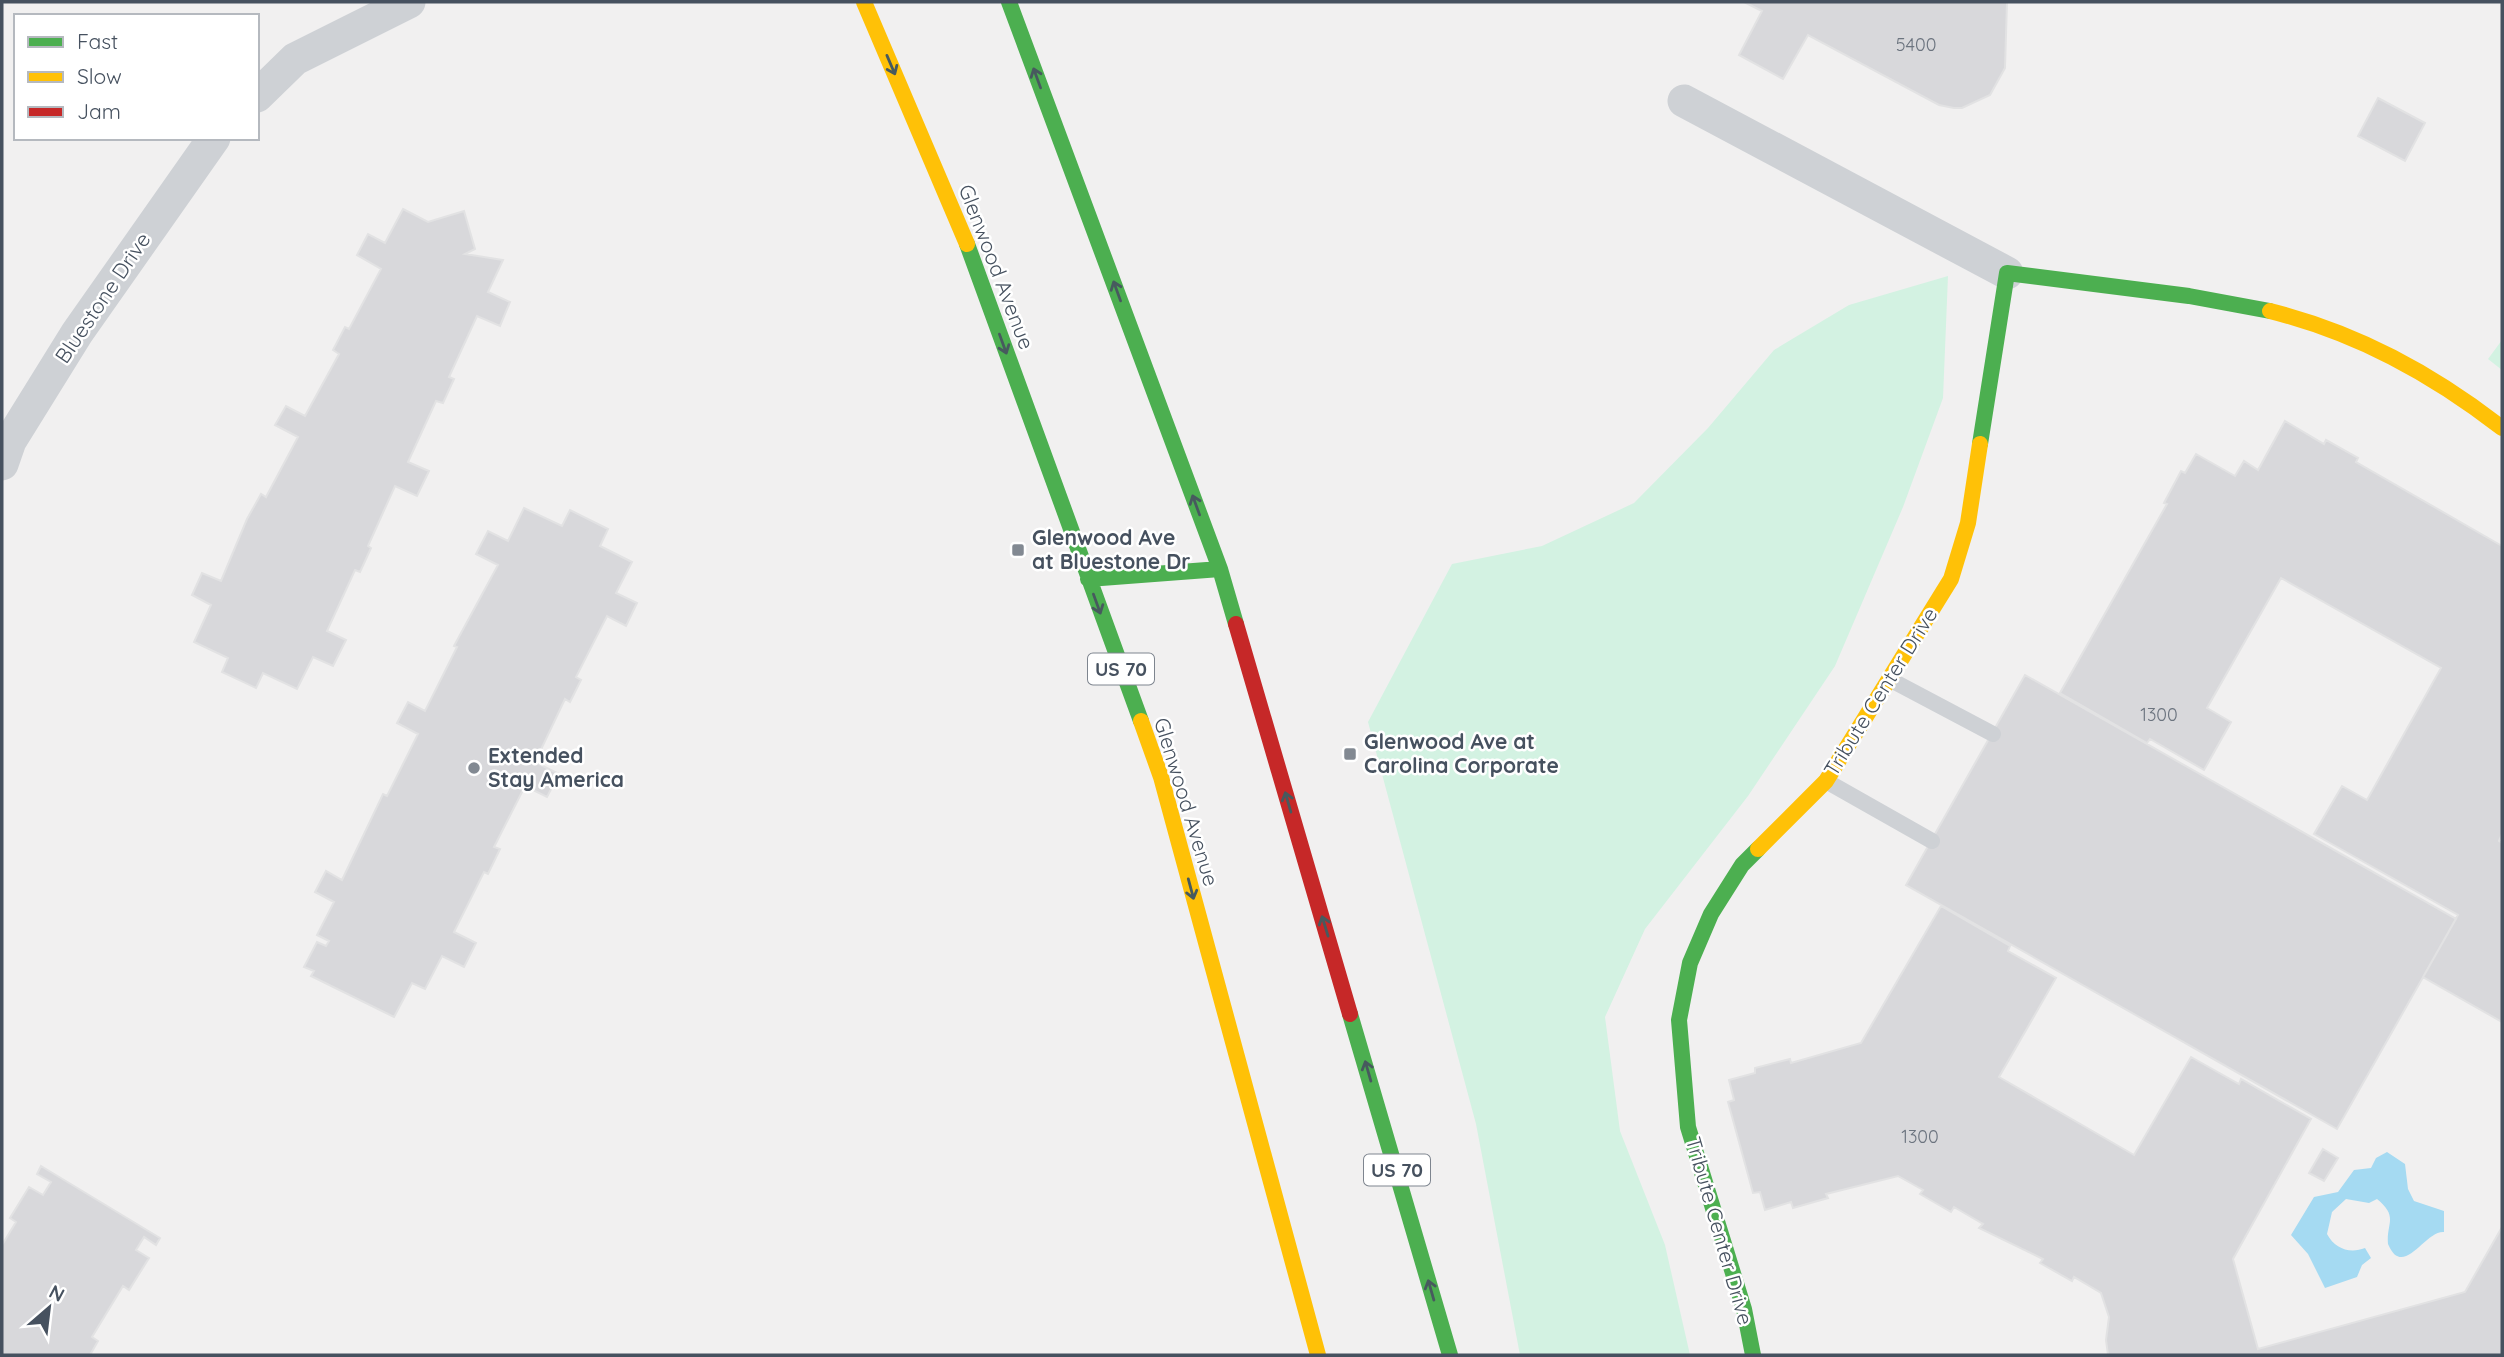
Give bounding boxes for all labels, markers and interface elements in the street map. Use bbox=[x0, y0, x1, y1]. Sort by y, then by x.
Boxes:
legend bbox=[14, 14, 259, 140]
text: Fast bbox=[77, 28, 118, 54]
house number: 5400 bbox=[1896, 33, 1936, 56]
one-way arrow bbox=[885, 53, 898, 75]
text: Slow bbox=[77, 63, 122, 89]
one-way arrow bbox=[1030, 68, 1043, 90]
text: Jam bbox=[77, 98, 121, 124]
street label: Glenwood Avenue bbox=[954, 180, 1040, 353]
street label: Bluestone Drive bbox=[49, 227, 155, 368]
one-way arrow bbox=[1110, 281, 1122, 303]
one-way arrow bbox=[998, 332, 1010, 354]
one-way arrow bbox=[1189, 494, 1201, 516]
place label: Glenwood Ave at Bluestone Dr bbox=[1032, 524, 1190, 574]
marker: Glenwood Ave at Bluestone Dr bbox=[1010, 542, 1026, 558]
one-way arrow bbox=[1092, 592, 1105, 614]
street label: Tribute Center Drive bbox=[1818, 602, 1943, 781]
road number: US 70 bbox=[1088, 654, 1154, 684]
house number: 1300 bbox=[2140, 703, 2178, 726]
street label: Glenwood Avenue bbox=[1149, 714, 1225, 889]
place label: Glenwood Ave at Carolina Corporate bbox=[1364, 728, 1559, 778]
place label: Extended Stay America bbox=[488, 742, 624, 792]
marker: Glenwood Ave at Carolina Corporate bbox=[1342, 746, 1358, 762]
marker: Extended Stay America bbox=[466, 760, 482, 776]
one-way arrow bbox=[1281, 791, 1294, 813]
one-way arrow bbox=[1185, 878, 1198, 900]
one-way arrow bbox=[1318, 915, 1331, 937]
one-way arrow bbox=[1361, 1060, 1374, 1083]
house number: 1300 bbox=[1901, 1125, 1939, 1148]
street label: Tribute Center Drive bbox=[1681, 1134, 1759, 1328]
road number: US 70 bbox=[1364, 1154, 1430, 1186]
north arrow bbox=[14, 1273, 84, 1343]
text: N bbox=[45, 1279, 69, 1307]
one-way arrow bbox=[1424, 1279, 1437, 1301]

